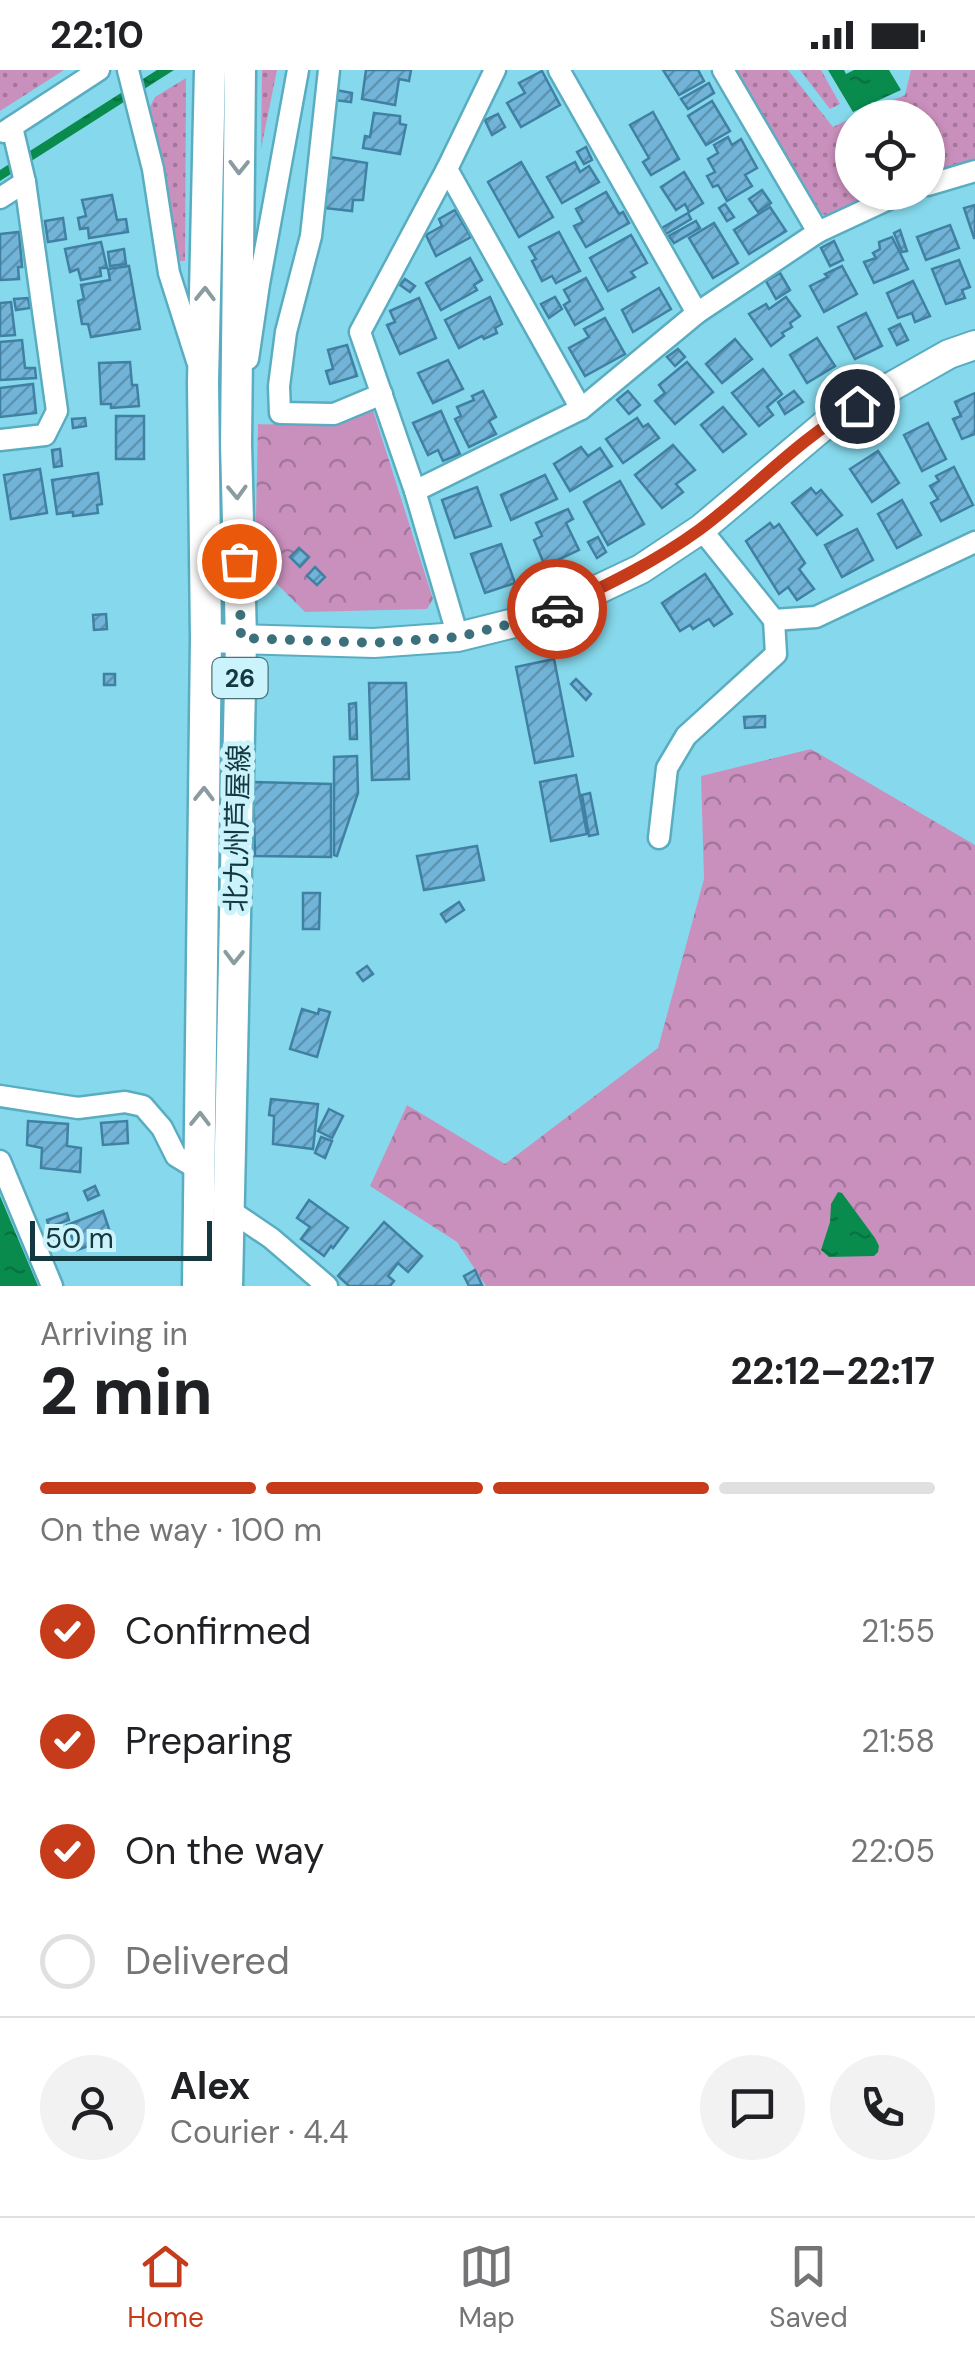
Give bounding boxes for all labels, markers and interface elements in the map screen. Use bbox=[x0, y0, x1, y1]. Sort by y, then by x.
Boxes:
text: 22:10 bbox=[50, 10, 144, 60]
map controls bbox=[835, 100, 945, 210]
button: locate bbox=[835, 100, 945, 210]
one-way arrow bbox=[228, 160, 250, 176]
one-way arrow bbox=[195, 285, 216, 301]
pin bbox=[815, 364, 900, 449]
icon: home bbox=[830, 379, 885, 434]
one-way arrow bbox=[227, 485, 248, 501]
pin bbox=[197, 519, 282, 604]
icon: bag bbox=[212, 534, 267, 589]
courier bbox=[507, 559, 607, 659]
icon: car bbox=[530, 582, 585, 637]
road number: 26 bbox=[212, 658, 268, 698]
street label: 北九州芦屋線 bbox=[218, 744, 257, 912]
one-way arrow bbox=[193, 785, 215, 800]
one-way arrow bbox=[223, 950, 244, 966]
one-way arrow bbox=[189, 1110, 211, 1126]
scale bar bbox=[30, 1216, 212, 1260]
text: 50 m bbox=[45, 1220, 114, 1257]
text: Arriving in bbox=[40, 1313, 188, 1355]
text: 22:12–22:17 bbox=[730, 1346, 935, 1396]
text: 2 min bbox=[40, 1350, 213, 1434]
text: On the way · 100 m bbox=[40, 1509, 322, 1551]
icon: check bbox=[40, 1604, 95, 1659]
text: Confirmed bbox=[125, 1606, 311, 1656]
text: 21:55 bbox=[861, 1610, 935, 1652]
icon: check bbox=[40, 1714, 95, 1769]
text: Preparing bbox=[125, 1716, 293, 1766]
text: 21:58 bbox=[861, 1720, 935, 1762]
icon: check bbox=[40, 1824, 95, 1879]
text: On the way bbox=[125, 1826, 324, 1876]
text: 22:05 bbox=[850, 1830, 935, 1872]
text: Delivered bbox=[125, 1936, 290, 1986]
button: person bbox=[40, 2055, 145, 2160]
button: chat bbox=[700, 2055, 805, 2160]
button: phone bbox=[830, 2055, 935, 2160]
text: Alex bbox=[170, 2061, 250, 2111]
text: Courier · 4.4 bbox=[170, 2111, 348, 2153]
tab: Home bbox=[127, 2239, 204, 2336]
tab: Map bbox=[458, 2239, 515, 2336]
tab: Saved bbox=[769, 2239, 848, 2336]

